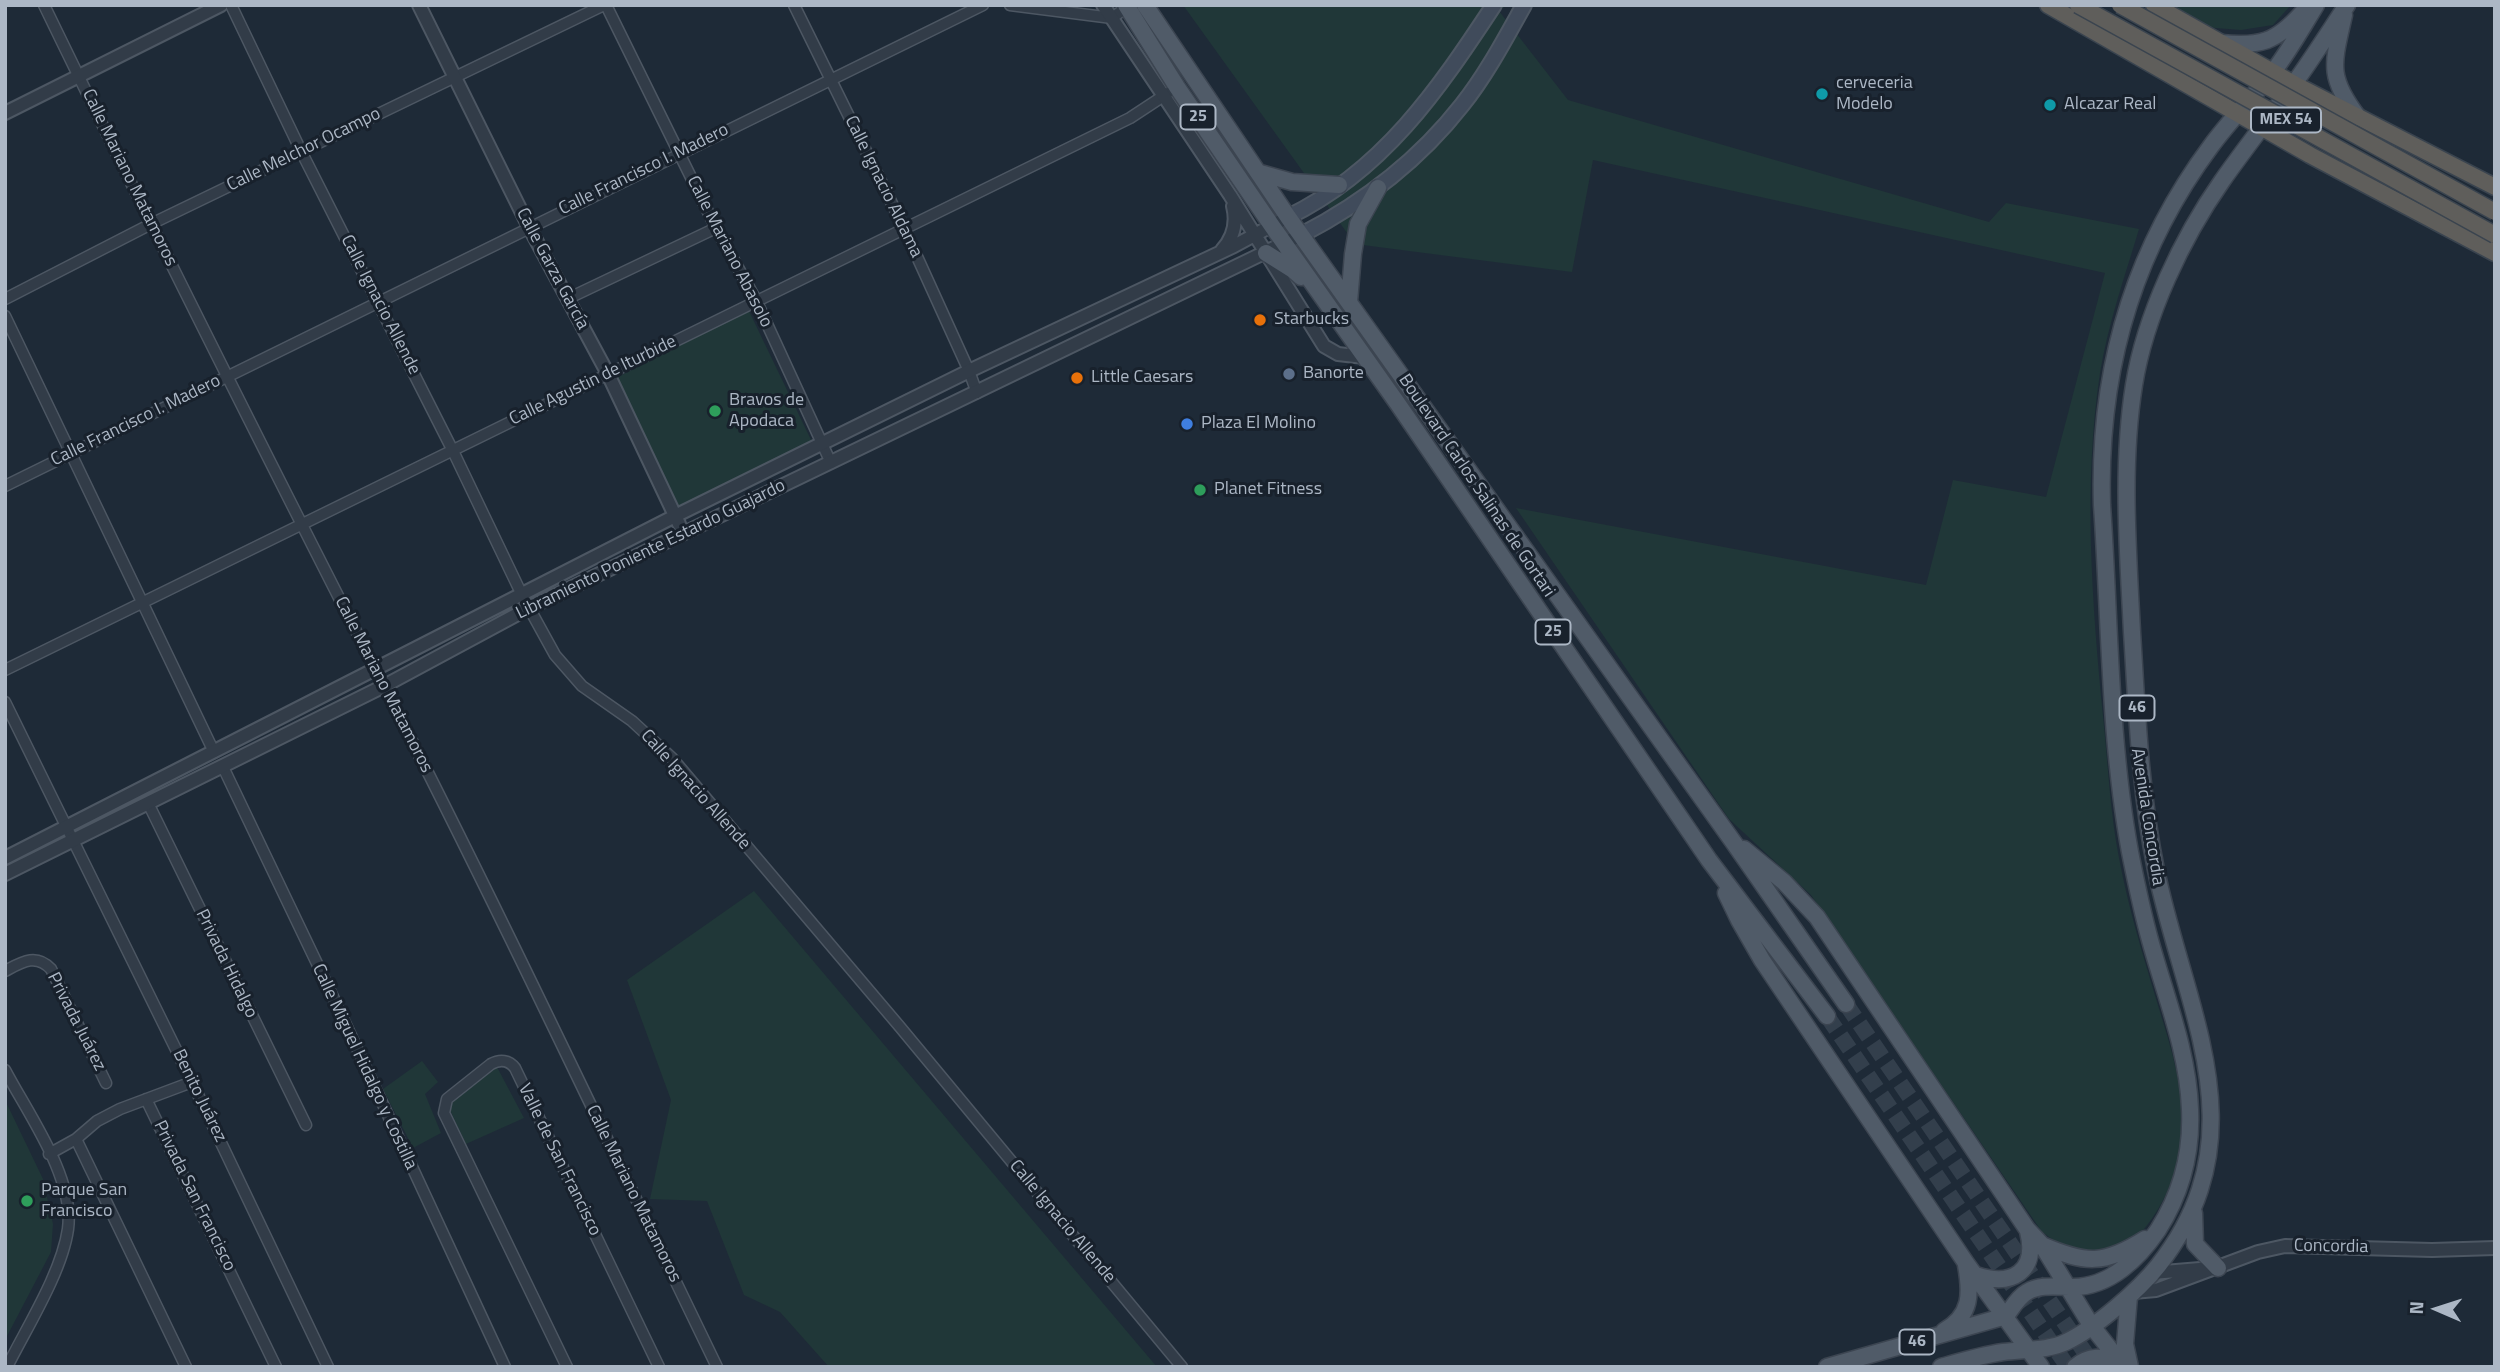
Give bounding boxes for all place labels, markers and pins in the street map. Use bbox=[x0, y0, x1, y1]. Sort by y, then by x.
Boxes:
place label: cerveceria Modelo bbox=[1836, 73, 1913, 116]
marker: cerveceria Modelo bbox=[1814, 86, 1830, 102]
place label: Alcazar Real bbox=[2064, 94, 2156, 116]
marker: Alcazar Real bbox=[2042, 97, 2058, 113]
place label: Starbucks bbox=[1274, 309, 1349, 331]
marker: Starbucks bbox=[1252, 312, 1268, 328]
place label: Banorte bbox=[1303, 363, 1364, 385]
marker: Banorte bbox=[1281, 366, 1297, 382]
place label: Little Caesars bbox=[1091, 367, 1193, 389]
marker: Little Caesars bbox=[1069, 370, 1085, 386]
place label: Bravos de Apodaca bbox=[729, 390, 804, 432]
marker: Bravos de Apodaca bbox=[707, 403, 723, 419]
place label: Plaza El Molino bbox=[1201, 413, 1316, 435]
marker: Plaza El Molino bbox=[1179, 416, 1195, 432]
place label: Planet Fitness bbox=[1214, 479, 1322, 501]
marker: Planet Fitness bbox=[1192, 482, 1208, 498]
place label: Parque San Francisco bbox=[41, 1180, 127, 1222]
marker: Parque San Francisco bbox=[19, 1193, 35, 1209]

